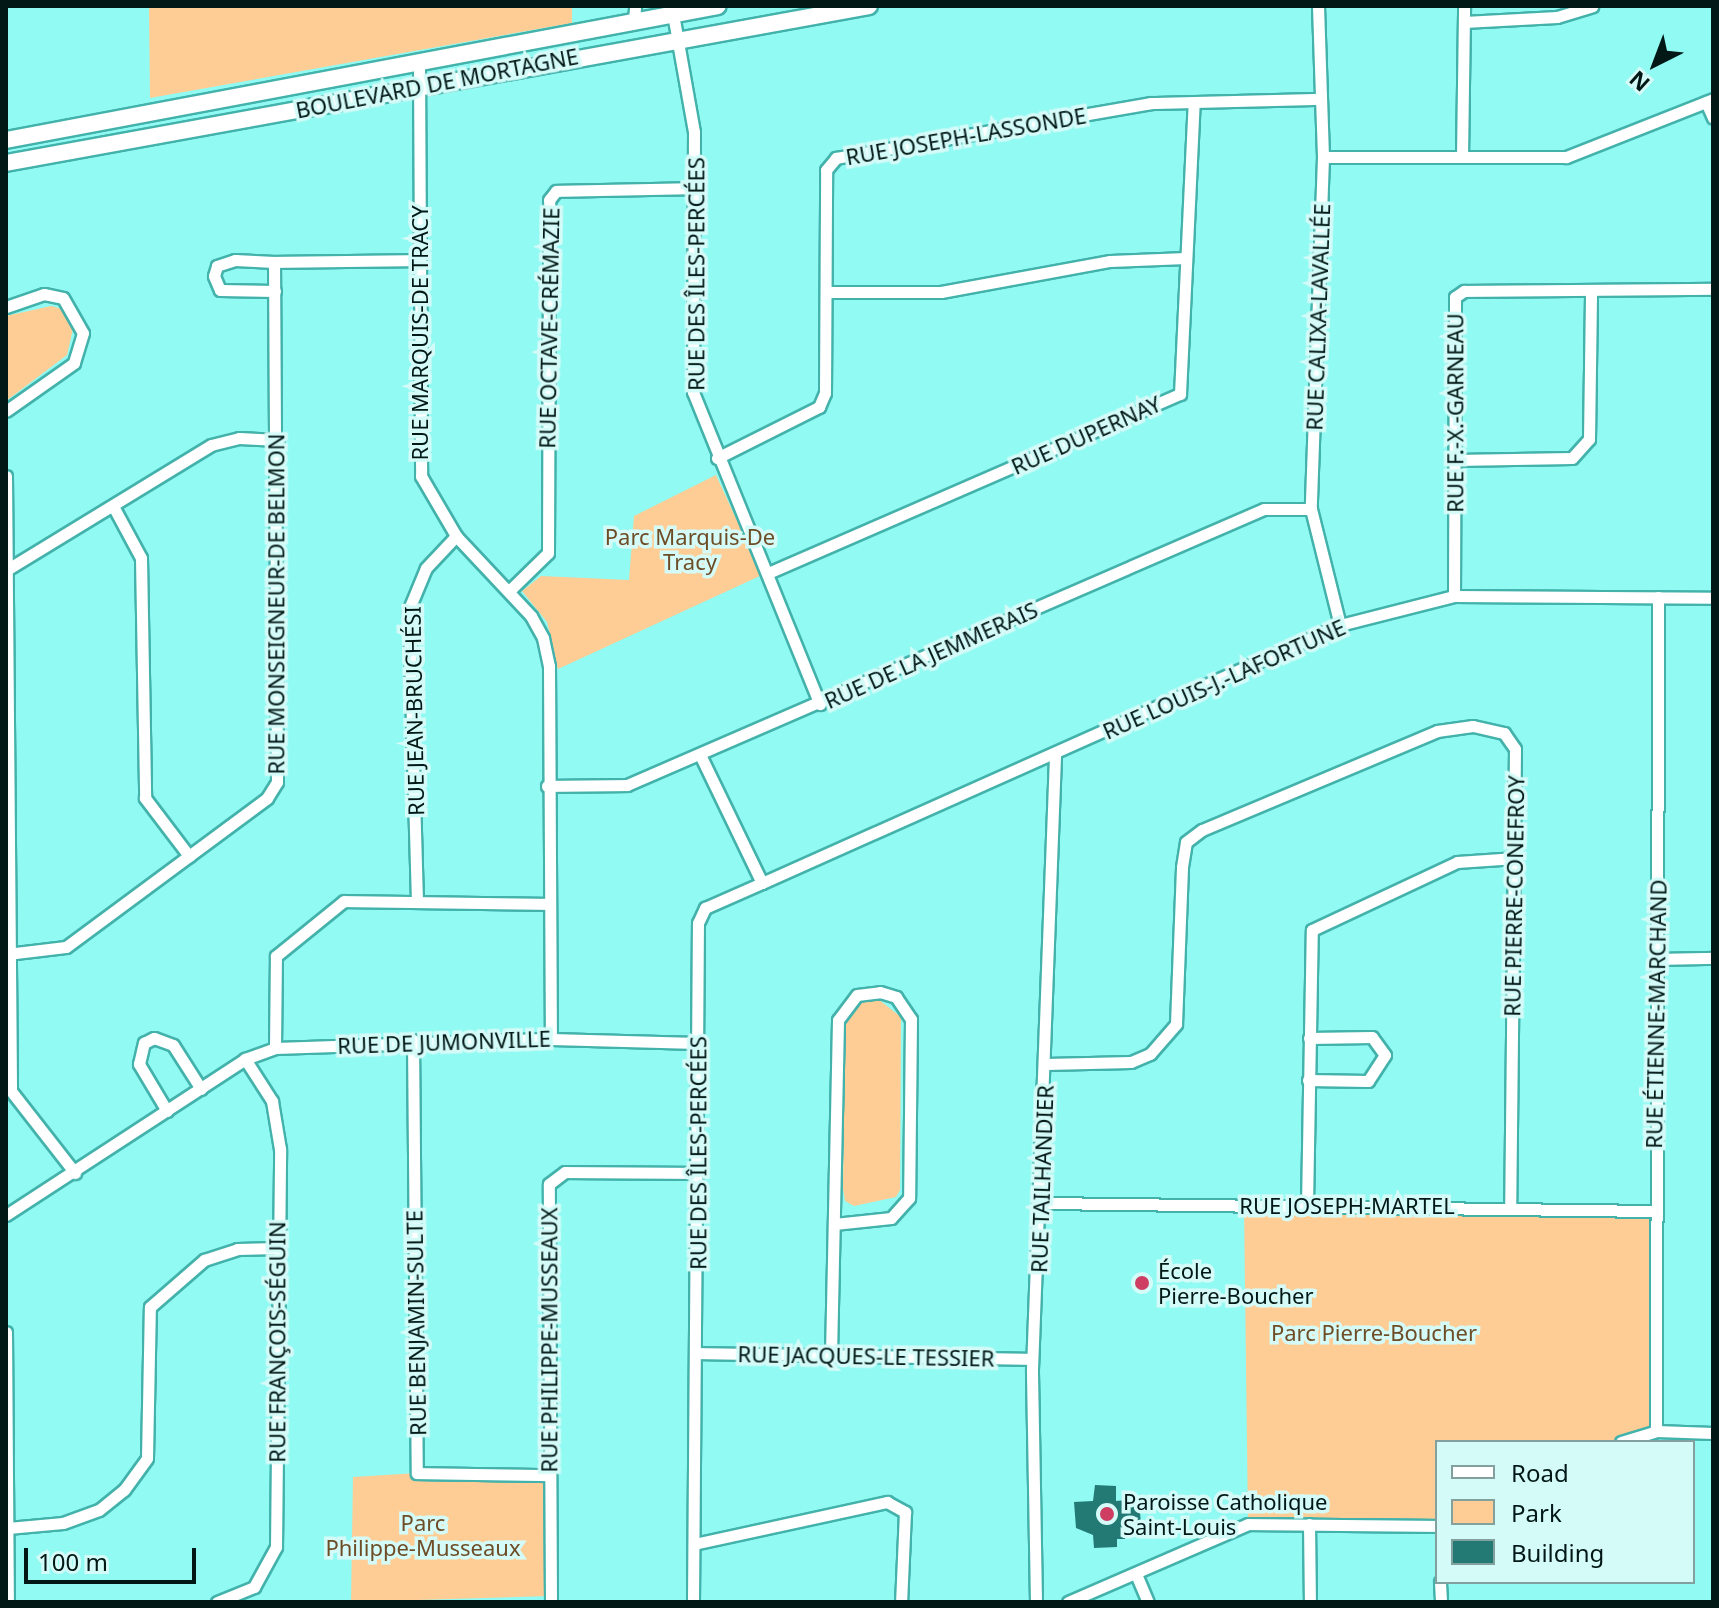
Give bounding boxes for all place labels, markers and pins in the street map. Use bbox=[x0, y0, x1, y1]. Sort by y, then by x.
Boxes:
place label: École Pierre-Boucher bbox=[1158, 1257, 1313, 1308]
marker: École Pierre-Boucher bbox=[1133, 1274, 1151, 1292]
place label: Paroisse Catholique Saint-Louis bbox=[1123, 1488, 1327, 1540]
marker: Paroisse Catholique Saint-Louis bbox=[1098, 1505, 1116, 1523]

